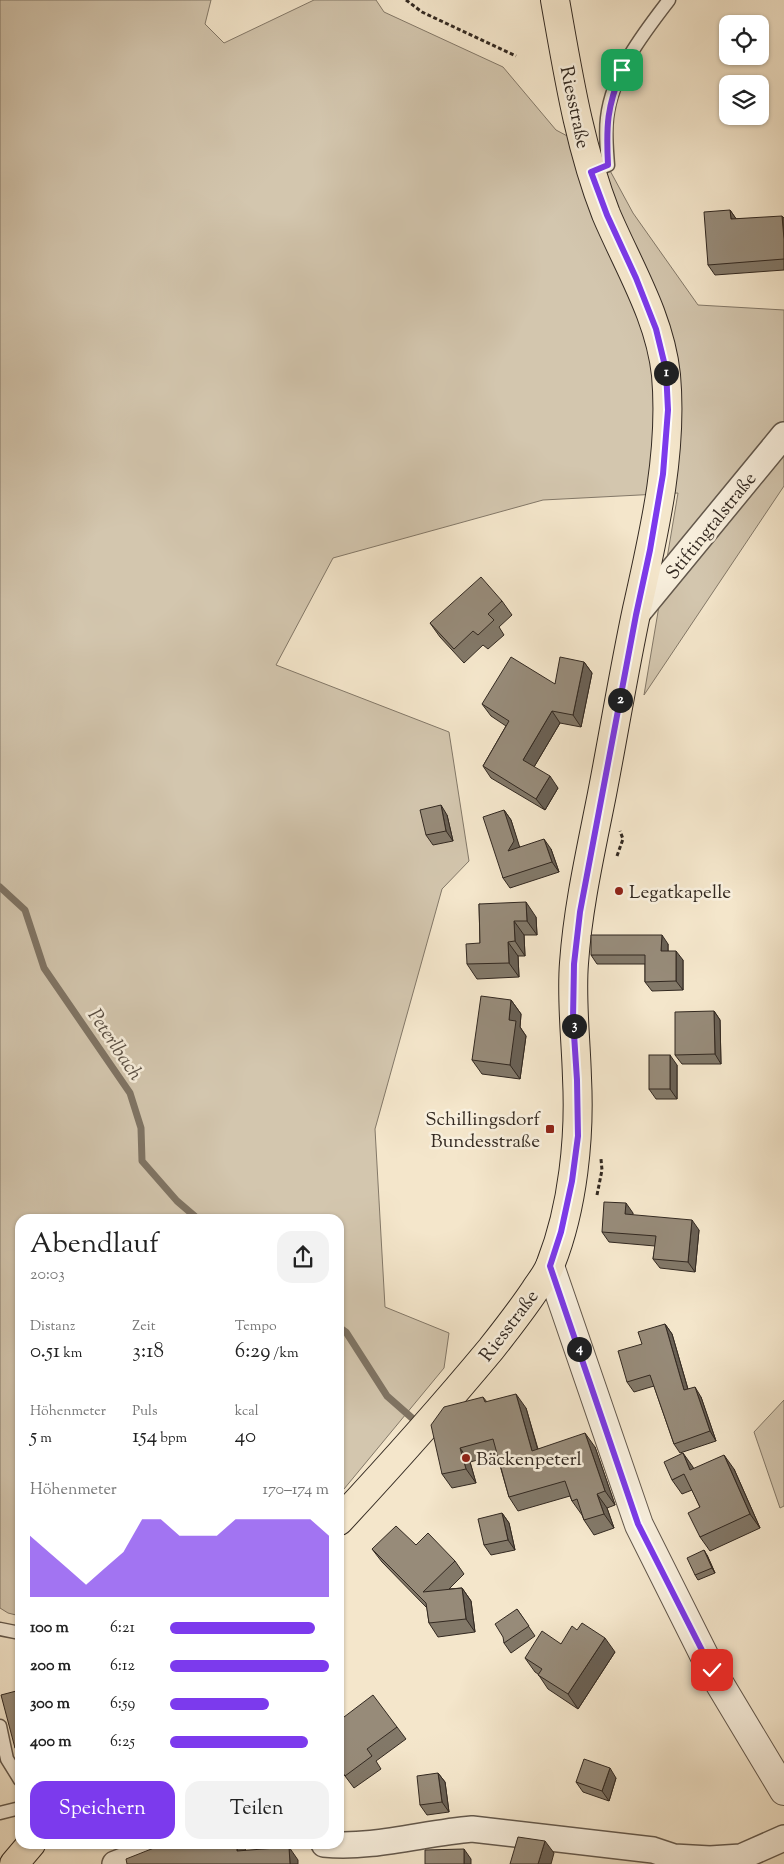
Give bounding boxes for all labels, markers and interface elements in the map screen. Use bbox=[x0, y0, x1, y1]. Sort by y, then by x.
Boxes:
map controls bbox=[719, 15, 769, 125]
button: locate bbox=[719, 15, 769, 65]
pin bbox=[601, 49, 643, 91]
icon: arrive bbox=[608, 56, 636, 84]
street label: Riesstraße bbox=[552, 64, 596, 152]
button: layers bbox=[719, 75, 769, 125]
pin: 1 bbox=[654, 360, 678, 386]
text: 1 bbox=[664, 363, 669, 383]
street label: Stiftingtalstraße bbox=[660, 467, 764, 586]
pin: 2 bbox=[608, 688, 632, 712]
text: 2 bbox=[617, 690, 624, 710]
place label: Legatkapelle bbox=[629, 880, 731, 907]
marker: Legatkapelle bbox=[613, 885, 625, 897]
water label: Peterlbach bbox=[79, 1004, 149, 1087]
pin: 3 bbox=[562, 1014, 586, 1038]
text: 3 bbox=[572, 1016, 577, 1036]
place label: Schillingsdorf Bundesstraße bbox=[425, 1107, 541, 1156]
marker: Schillingsdorf Bundesstraße bbox=[544, 1123, 556, 1135]
text: Abendlauf bbox=[30, 1225, 159, 1265]
button: share bbox=[277, 1231, 329, 1283]
text: 20:03 bbox=[30, 1264, 65, 1287]
street label: Riesstraße bbox=[474, 1285, 546, 1368]
text: Distanz bbox=[30, 1317, 75, 1337]
text: Zeit bbox=[132, 1317, 155, 1337]
text: Tempo bbox=[235, 1317, 277, 1337]
pin: 4 bbox=[566, 1336, 592, 1362]
text: 0.51 bbox=[30, 1337, 60, 1367]
text: 3:18 bbox=[132, 1337, 164, 1367]
text: 6:29 bbox=[235, 1337, 270, 1367]
text: 4 bbox=[576, 1339, 583, 1359]
text: km bbox=[60, 1344, 82, 1364]
text: /km bbox=[270, 1344, 299, 1364]
text: Höhenmeter bbox=[30, 1402, 106, 1422]
text: Puls bbox=[132, 1402, 158, 1422]
text: kcal bbox=[235, 1402, 259, 1422]
text: 5 bbox=[30, 1422, 37, 1452]
text: 154 bbox=[132, 1422, 157, 1452]
text: 40 bbox=[235, 1422, 256, 1452]
text: m bbox=[37, 1429, 52, 1449]
text: bpm bbox=[157, 1429, 187, 1449]
place label: Bäckenpeterl bbox=[476, 1447, 582, 1474]
marker: Bäckenpeterl bbox=[460, 1452, 472, 1464]
text: Höhenmeter bbox=[30, 1479, 117, 1502]
text: 170–174 m bbox=[262, 1479, 329, 1502]
text: 100 m bbox=[30, 1617, 69, 1640]
text: 6:21 bbox=[110, 1617, 135, 1640]
pin bbox=[691, 1649, 733, 1691]
text: 200 m bbox=[30, 1655, 71, 1678]
text: 6:12 bbox=[110, 1655, 135, 1678]
icon: check bbox=[698, 1656, 726, 1684]
text: 300 m bbox=[30, 1693, 70, 1716]
text: 6:59 bbox=[110, 1693, 135, 1716]
text: 400 m bbox=[30, 1731, 72, 1754]
text: 6:25 bbox=[110, 1731, 135, 1754]
button: Speichern bbox=[30, 1781, 175, 1839]
button: Teilen bbox=[185, 1781, 329, 1839]

